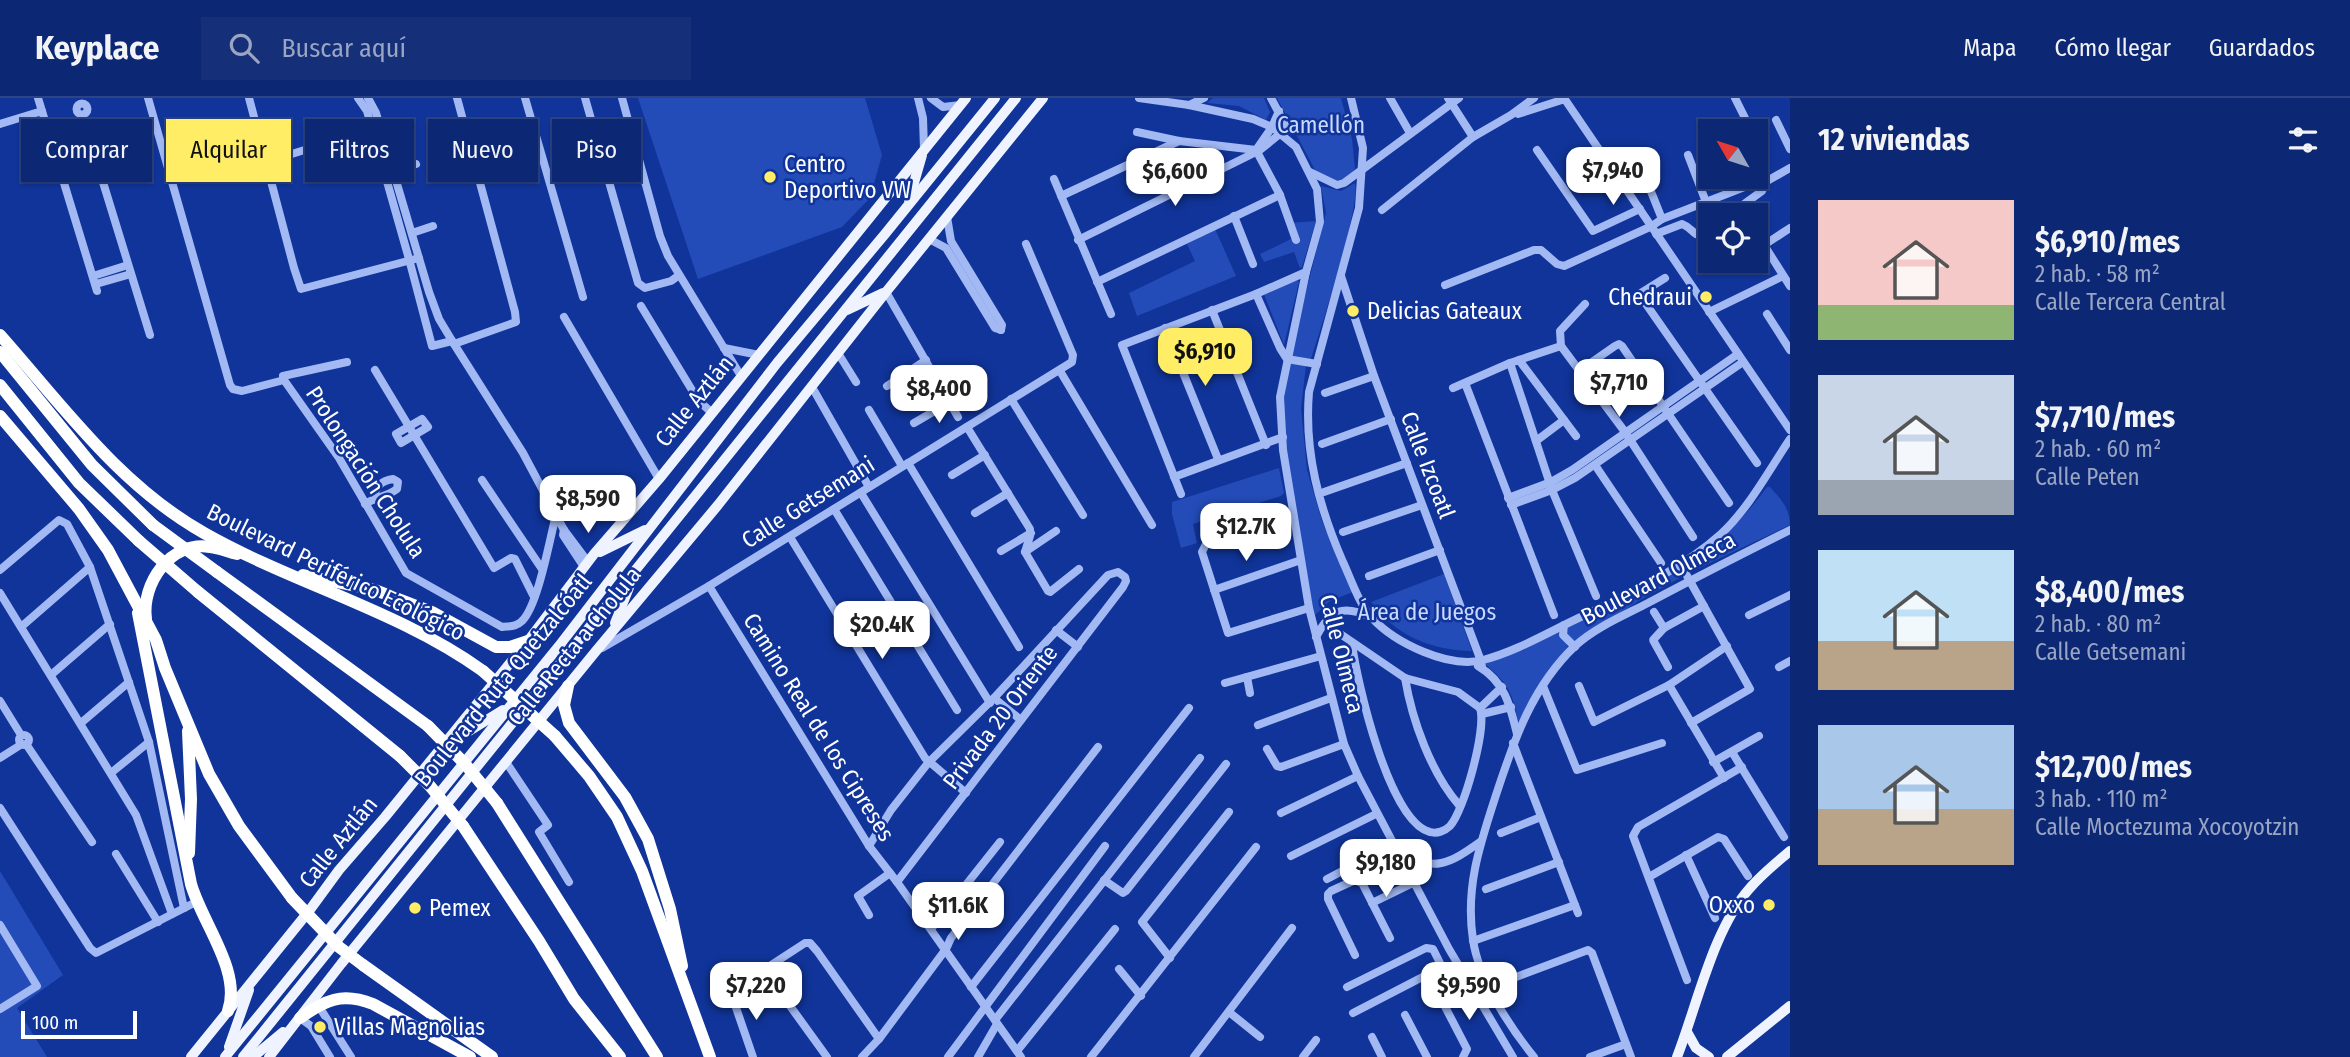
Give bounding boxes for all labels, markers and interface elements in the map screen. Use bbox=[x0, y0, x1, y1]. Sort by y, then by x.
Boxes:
search box bbox=[201, 17, 691, 80]
text: Keyplace bbox=[35, 28, 159, 68]
icon: search bbox=[225, 29, 263, 67]
text: Buscar aquí bbox=[281, 33, 406, 64]
text: Mapa bbox=[1963, 34, 2016, 62]
text: Cómo llegar bbox=[2054, 34, 2171, 62]
text: Guardados bbox=[2209, 34, 2315, 62]
park label: Camellón bbox=[1277, 111, 1365, 139]
chip: Comprar bbox=[21, 119, 152, 182]
chip: Alquilar bbox=[166, 119, 291, 182]
chip: Filtros bbox=[305, 119, 414, 182]
chip: Nuevo bbox=[428, 119, 538, 182]
chip: Piso bbox=[552, 119, 641, 182]
north arrow bbox=[1698, 119, 1768, 189]
map controls bbox=[1698, 119, 1768, 273]
icon: filters bbox=[2284, 121, 2322, 159]
text: 12 viviendas bbox=[1818, 122, 1970, 158]
pin: $6,600 bbox=[1118, 148, 1232, 208]
pin: $7,940 bbox=[1556, 148, 1670, 207]
place label: Centro Deportivo VW bbox=[784, 150, 911, 204]
text: $7,940 bbox=[1582, 156, 1644, 184]
text: $6,600 bbox=[1142, 157, 1208, 185]
marker: Centro Deportivo VW bbox=[762, 169, 778, 185]
button: locate bbox=[1698, 203, 1768, 273]
text: $6,910/mes bbox=[2035, 224, 2180, 260]
icon: home bbox=[1874, 228, 1958, 312]
text: 2 hab. · 58 m² bbox=[2035, 260, 2160, 288]
place label: Chedraui bbox=[1608, 283, 1692, 311]
text: Calle Tercera Central bbox=[2035, 288, 2226, 316]
marker: Chedraui bbox=[1698, 289, 1714, 305]
place label: Delicias Gateaux bbox=[1367, 297, 1522, 325]
marker: Delicias Gateaux bbox=[1345, 303, 1361, 319]
pin: $6,910 bbox=[1148, 328, 1262, 388]
text: $6,910 bbox=[1174, 337, 1236, 365]
street label: Calle Aztlán bbox=[649, 350, 739, 452]
pin: $7,710 bbox=[1562, 360, 1676, 419]
pin: $8,400 bbox=[882, 366, 996, 425]
text: $7,710 bbox=[1590, 368, 1648, 396]
text: $8,400 bbox=[906, 374, 972, 402]
street label: Prolongación Cholula bbox=[300, 381, 432, 563]
text: $7,710/mes bbox=[2035, 399, 2175, 435]
icon: home bbox=[1874, 403, 1958, 487]
street label: Calle Izcoatl bbox=[1395, 408, 1461, 522]
text: 2 hab. · 60 m² bbox=[2035, 435, 2161, 463]
street label: Calle Getsemani bbox=[736, 450, 880, 554]
text: Calle Peten bbox=[2035, 463, 2140, 491]
pin: $8,590 bbox=[531, 476, 645, 535]
text: $8,590 bbox=[556, 484, 620, 512]
street label: Boulevard Periférico Ecológico bbox=[202, 497, 470, 647]
pin: $12.7K bbox=[1189, 504, 1303, 563]
text: $12.7K bbox=[1216, 512, 1276, 540]
street label: Boulevard Olmeca bbox=[1576, 526, 1740, 630]
street label: Calle Recta a Cholula bbox=[501, 561, 647, 731]
street label: Boulevard Ruta Quetzalcóatl bbox=[408, 568, 598, 792]
text: $8,400/mes bbox=[2035, 574, 2184, 610]
icon: home bbox=[1874, 578, 1958, 662]
street label: Calle Olmeca bbox=[1314, 592, 1370, 716]
park label: Área de Juegos bbox=[1358, 597, 1496, 626]
pin: $20.4K bbox=[825, 602, 939, 661]
street label: Camino Real de los Cipreses bbox=[737, 608, 901, 846]
text: $20.4K bbox=[850, 610, 914, 638]
text: 2 hab. · 80 m² bbox=[2035, 610, 2161, 638]
text: Calle Getsemani bbox=[2035, 638, 2186, 666]
street label: Privada 20 Oriente bbox=[937, 639, 1063, 795]
text: $12,700/mes bbox=[2035, 749, 2192, 785]
icon: home bbox=[1874, 753, 1958, 837]
text: 3 hab. · 110 m² bbox=[2035, 785, 2168, 813]
street label: Calle Aztlán bbox=[293, 791, 383, 893]
text: Calle Moctezuma Xocoyotzin bbox=[2035, 813, 2299, 841]
pin: $9,180 bbox=[1329, 840, 1443, 899]
text: $9,180 bbox=[1356, 848, 1416, 876]
pin: $11.6K bbox=[901, 882, 1015, 942]
text: $11.6K bbox=[928, 891, 988, 919]
place label: Oxxo bbox=[1709, 891, 1755, 919]
place label: Pemex bbox=[429, 894, 491, 922]
marker: Oxxo bbox=[1761, 897, 1777, 913]
marker: Pemex bbox=[407, 900, 423, 916]
pin: $7,220 bbox=[699, 962, 813, 1022]
pin: $9,590 bbox=[1412, 962, 1526, 1022]
text: $7,220 bbox=[726, 971, 786, 999]
text: $9,590 bbox=[1437, 971, 1501, 999]
scale bar bbox=[21, 1008, 136, 1040]
text: 100 m bbox=[32, 1011, 78, 1034]
place label: Villas Magnolias bbox=[334, 1013, 485, 1041]
marker: Villas Magnolias bbox=[312, 1019, 328, 1035]

